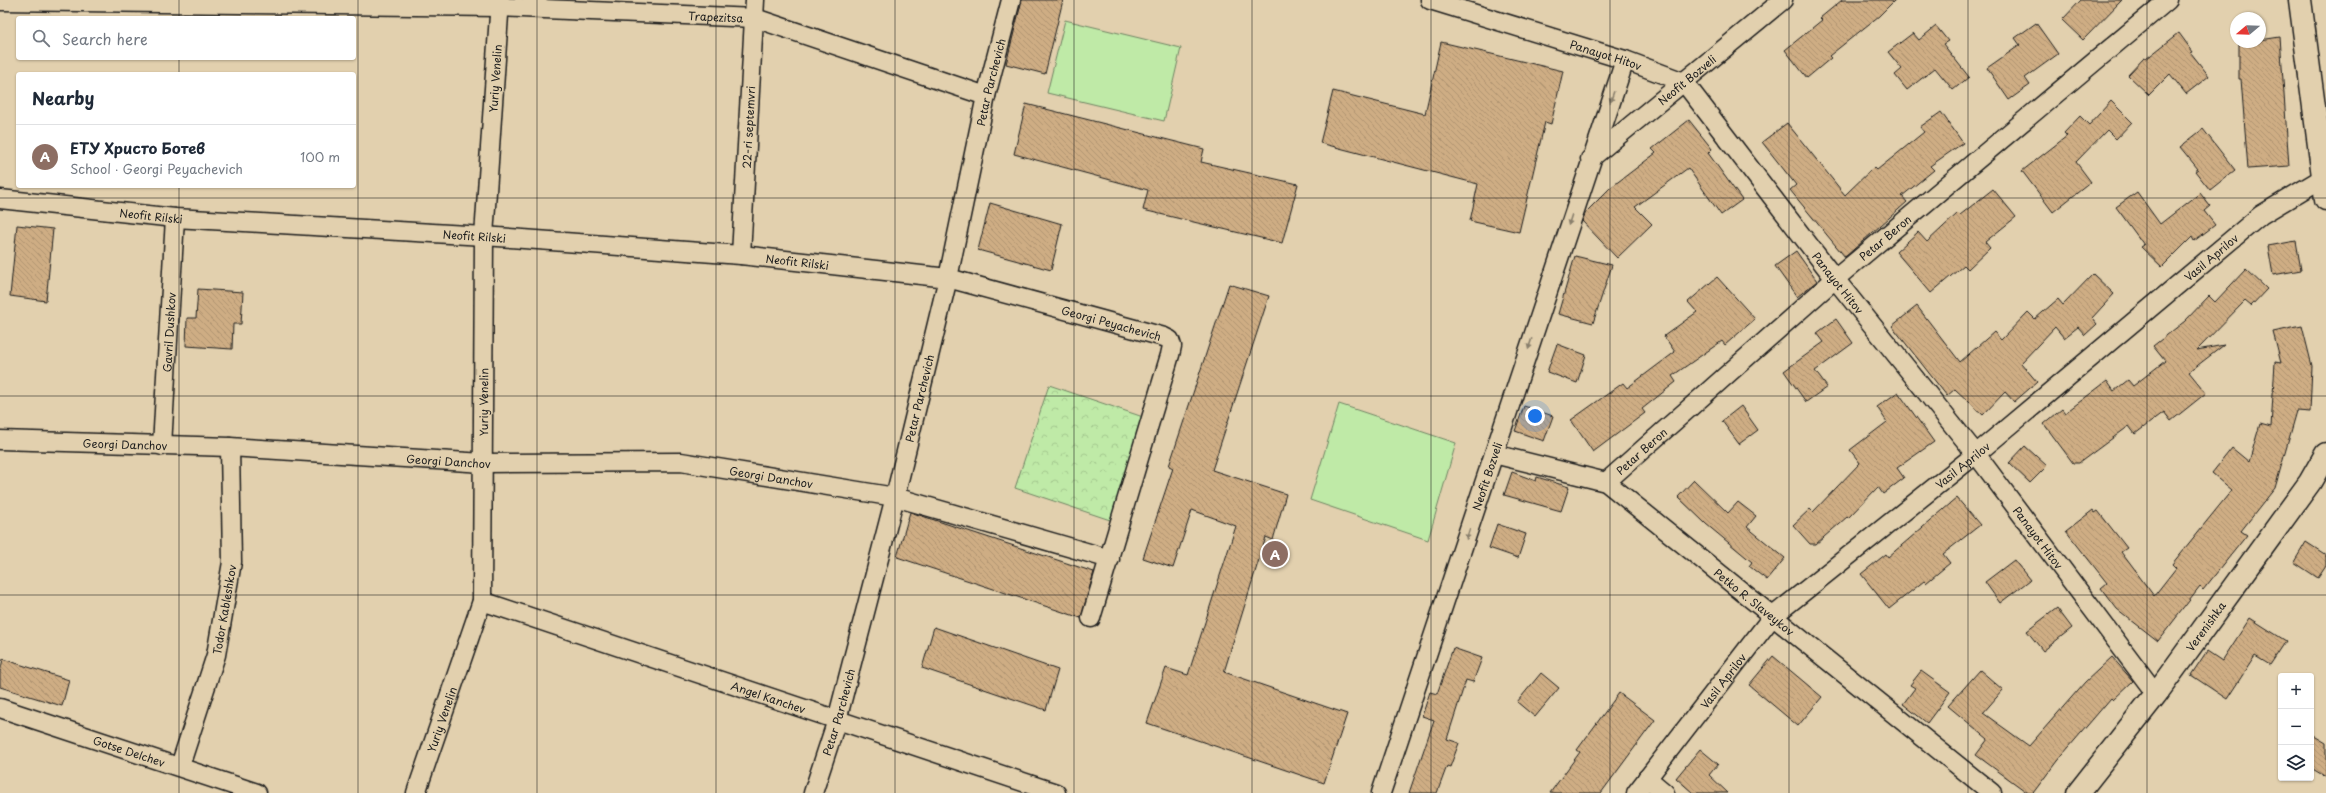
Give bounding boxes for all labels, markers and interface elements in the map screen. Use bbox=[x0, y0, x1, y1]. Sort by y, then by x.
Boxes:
street label: Trapezitsa bbox=[688, 7, 744, 26]
north arrow bbox=[2230, 12, 2266, 48]
search box bbox=[16, 16, 356, 60]
icon: search bbox=[30, 27, 52, 49]
text: Search here bbox=[62, 27, 148, 50]
street label: Panayot Hitov bbox=[1568, 35, 1645, 74]
street label: Petar Parchevich bbox=[971, 36, 1009, 127]
street label: Yuriy Venelin bbox=[484, 44, 505, 113]
street label: Neofit Bozveli bbox=[1654, 50, 1719, 109]
text: Nearby bbox=[32, 85, 94, 111]
street label: 22-ri septemvri bbox=[737, 85, 759, 169]
one-way arrow bbox=[1608, 91, 1614, 103]
text: ЕТУ Христо Ботев bbox=[70, 136, 205, 159]
text: A bbox=[40, 147, 50, 166]
text: 100 m bbox=[300, 147, 340, 166]
text: School · Georgi Peyachevich bbox=[70, 159, 243, 178]
street label: Neofit Rilski bbox=[119, 204, 183, 227]
street label: Petar Beron bbox=[1855, 210, 1915, 264]
one-way arrow bbox=[1567, 214, 1573, 226]
street label: Neofit Rilski bbox=[442, 225, 507, 246]
street label: Vasil Aprilov bbox=[2180, 229, 2242, 285]
street label: Panayot Hitov bbox=[1808, 248, 1868, 317]
street label: Neofit Rilski bbox=[765, 249, 830, 273]
street label: Gavril Dushkov bbox=[158, 291, 179, 373]
street label: Georgi Peyachevich bbox=[1060, 301, 1163, 344]
one-way arrow bbox=[1527, 338, 1533, 350]
street label: Petar Parchevich bbox=[900, 352, 938, 444]
street label: Yuriy Venelin bbox=[474, 368, 492, 436]
your location bbox=[1525, 406, 1545, 426]
street label: Petar Beron bbox=[1612, 423, 1671, 478]
street label: Georgi Danchov bbox=[82, 434, 168, 454]
street label: Vasil Aprilov bbox=[1931, 437, 1994, 492]
street label: Neofit Bozveli bbox=[1467, 440, 1506, 513]
street label: Georgi Danchov bbox=[406, 450, 491, 472]
street label: Georgi Danchov bbox=[728, 462, 815, 492]
street label: Panayot Hitov bbox=[2009, 502, 2068, 572]
one-way arrow bbox=[1464, 528, 1470, 540]
pin: A bbox=[1262, 539, 1288, 569]
street label: Todor Kableshkov bbox=[208, 563, 240, 656]
street label: Petko R. Slaveykov bbox=[1710, 564, 1799, 639]
street label: Verenishka bbox=[2181, 597, 2229, 655]
street label: Vasil Aprilov bbox=[1696, 649, 1750, 712]
street label: Petar Parchevich bbox=[817, 667, 859, 758]
map controls bbox=[2278, 673, 2314, 781]
button: + bbox=[2278, 673, 2314, 709]
street label: Angel Kanchev bbox=[729, 676, 808, 717]
street label: Yuriy Venelin bbox=[422, 684, 461, 754]
button: − bbox=[2278, 709, 2314, 745]
street label: Gotse Delchev bbox=[91, 731, 168, 771]
button: layers bbox=[2278, 745, 2314, 781]

